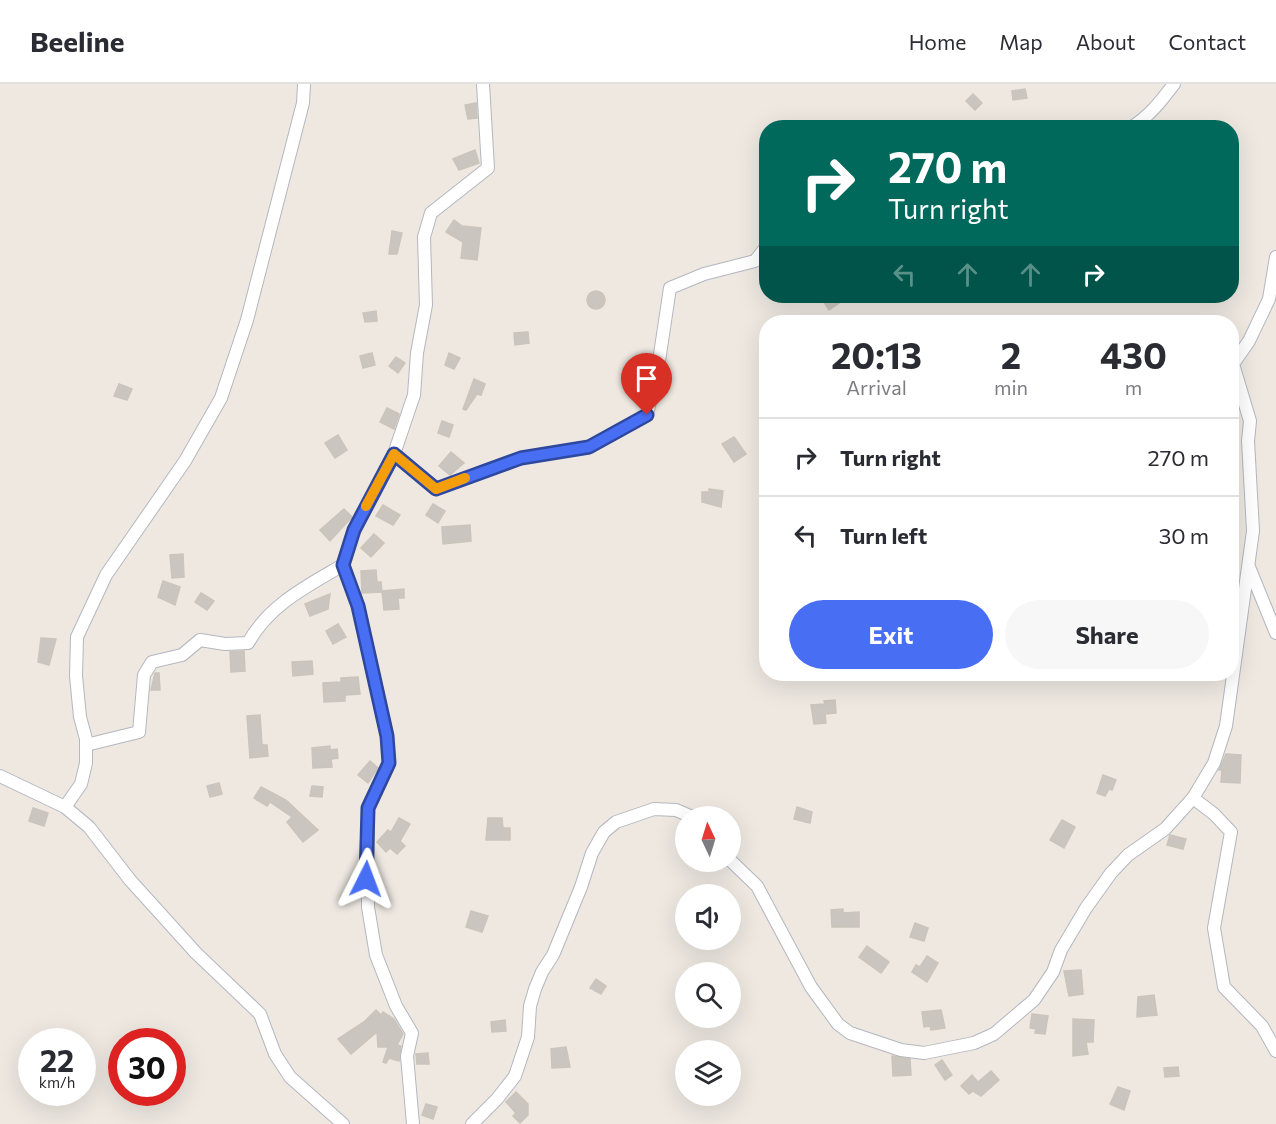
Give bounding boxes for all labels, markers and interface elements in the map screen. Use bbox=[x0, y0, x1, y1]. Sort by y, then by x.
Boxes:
text: Beeline bbox=[30, 24, 124, 58]
text: Home bbox=[909, 29, 966, 54]
text: Map bbox=[999, 29, 1043, 54]
text: About bbox=[1076, 29, 1135, 54]
text: Contact bbox=[1168, 29, 1246, 54]
text: 270 m bbox=[888, 140, 1007, 192]
icon: right bbox=[789, 144, 867, 222]
text: Turn right bbox=[888, 192, 1008, 225]
icon: left bbox=[888, 258, 921, 291]
icon: ahead bbox=[951, 258, 984, 291]
icon: ahead bbox=[1014, 258, 1047, 291]
icon: right bbox=[1077, 258, 1110, 291]
text: 20:13 bbox=[831, 332, 922, 376]
text: 2 bbox=[1001, 332, 1021, 376]
text: 430 bbox=[1100, 332, 1167, 376]
pin bbox=[621, 353, 672, 415]
icon: arrive bbox=[630, 362, 663, 395]
text: Arrival bbox=[846, 375, 907, 399]
text: min bbox=[994, 375, 1028, 399]
text: m bbox=[1125, 375, 1142, 399]
icon: right bbox=[789, 441, 822, 474]
text: Turn right bbox=[840, 444, 941, 471]
text: 270 m bbox=[1148, 444, 1209, 471]
icon: left bbox=[789, 519, 822, 552]
text: Turn left bbox=[840, 522, 927, 549]
text: 30 m bbox=[1159, 522, 1209, 549]
button: Exit bbox=[789, 600, 993, 669]
button: Share bbox=[1005, 600, 1209, 669]
north arrow bbox=[675, 806, 741, 872]
map controls bbox=[675, 806, 741, 1106]
position arrow bbox=[334, 847, 398, 911]
button: sound bbox=[675, 884, 741, 950]
button: search bbox=[675, 962, 741, 1028]
speed limit sign: 30 bbox=[108, 1028, 186, 1106]
button: layers bbox=[675, 1040, 741, 1106]
text: 22 bbox=[40, 1041, 74, 1078]
text: km/h bbox=[39, 1073, 75, 1091]

